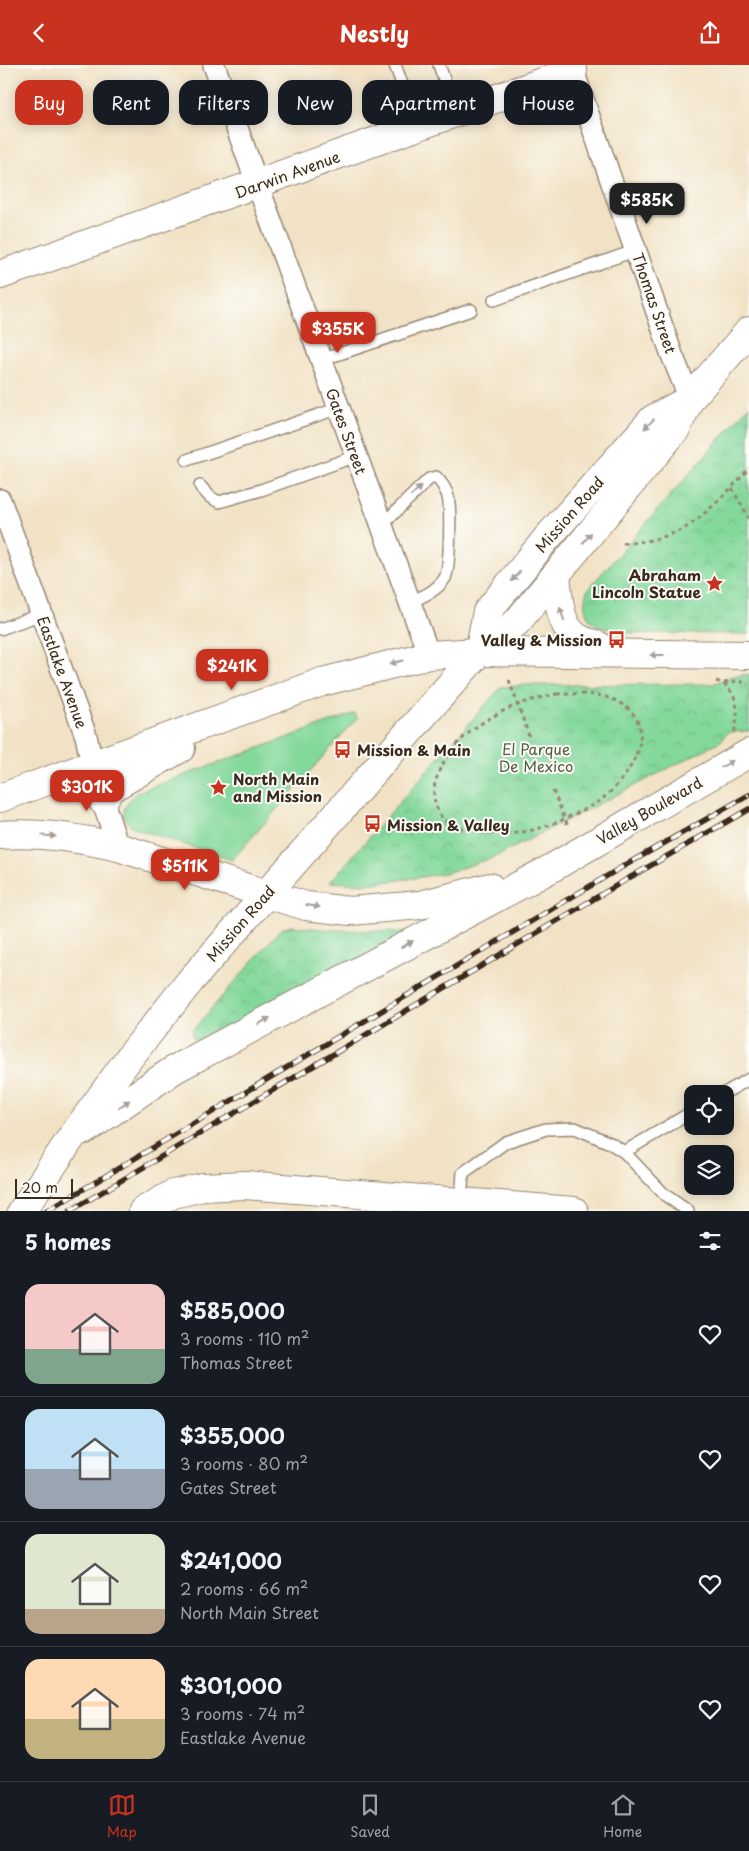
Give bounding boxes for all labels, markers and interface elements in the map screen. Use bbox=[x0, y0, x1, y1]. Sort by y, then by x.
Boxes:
text: Nestly bbox=[340, 16, 409, 49]
icon: back bbox=[25, 19, 53, 47]
icon: share bbox=[696, 19, 724, 47]
chip: Buy bbox=[15, 80, 83, 125]
chip: Rent bbox=[93, 80, 169, 125]
chip: Filters bbox=[179, 80, 268, 125]
chip: New bbox=[278, 80, 352, 125]
chip: Apartment bbox=[362, 80, 494, 125]
chip: House bbox=[504, 80, 593, 125]
street label: Darwin Avenue bbox=[231, 144, 343, 204]
pin: $585K bbox=[612, 183, 682, 225]
text: $585K bbox=[621, 187, 673, 211]
street label: Thomas Street bbox=[627, 249, 683, 357]
pin: $355K bbox=[303, 311, 373, 354]
text: $355K bbox=[312, 316, 364, 340]
street label: Gates Street bbox=[321, 385, 373, 477]
one-way arrow bbox=[643, 418, 655, 430]
street label: Mission Road bbox=[529, 471, 609, 557]
one-way arrow bbox=[410, 485, 422, 497]
one-way arrow bbox=[581, 532, 592, 545]
place label: Abraham Lincoln Statue bbox=[592, 563, 702, 603]
one-way arrow bbox=[511, 570, 522, 582]
place icon: Abraham Lincoln Statue bbox=[705, 573, 725, 593]
one-way arrow bbox=[558, 606, 565, 621]
street label: Eastlake Avenue bbox=[32, 613, 94, 731]
place label: Valley & Mission bbox=[481, 628, 602, 651]
bus stop icon: Valley & Mission bbox=[606, 629, 626, 649]
pin: $241K bbox=[197, 649, 267, 691]
one-way arrow bbox=[648, 651, 664, 659]
text: $241K bbox=[207, 653, 257, 677]
one-way arrow bbox=[389, 658, 404, 666]
park label: El Parque De Mexico bbox=[499, 737, 573, 777]
place label: Mission & Main bbox=[357, 738, 471, 761]
bus stop icon: Mission & Main bbox=[333, 739, 353, 759]
one-way arrow bbox=[721, 760, 734, 769]
place label: North Main and Mission bbox=[233, 767, 322, 807]
pin: $301K bbox=[52, 769, 122, 812]
street label: Valley Boulevard bbox=[592, 770, 706, 850]
text: $301K bbox=[61, 774, 113, 798]
place icon: North Main and Mission bbox=[209, 777, 229, 797]
place label: Mission & Valley bbox=[387, 813, 510, 836]
bus stop icon: Mission & Valley bbox=[363, 814, 383, 834]
one-way arrow bbox=[41, 832, 57, 840]
pin: $511K bbox=[150, 849, 220, 891]
text: $511K bbox=[162, 853, 208, 877]
street label: Mission Road bbox=[200, 880, 280, 966]
one-way arrow bbox=[305, 903, 321, 911]
one-way arrow bbox=[399, 940, 414, 948]
one-way arrow bbox=[256, 1017, 271, 1025]
map controls bbox=[684, 1085, 734, 1195]
button: locate bbox=[684, 1085, 734, 1135]
one-way arrow bbox=[117, 1099, 131, 1109]
button: layers bbox=[684, 1145, 734, 1195]
scale bar bbox=[15, 1176, 72, 1199]
text: 20 m bbox=[22, 1177, 58, 1198]
text: 5 homes bbox=[25, 1225, 111, 1257]
icon: filters bbox=[696, 1227, 724, 1255]
text: $585,000 bbox=[180, 1294, 285, 1326]
icon: home bbox=[65, 1304, 125, 1364]
icon: heart bbox=[696, 1320, 724, 1348]
text: 3 rooms · 110 m² bbox=[180, 1326, 309, 1350]
text: Thomas Street bbox=[180, 1350, 292, 1374]
text: $355,000 bbox=[180, 1419, 285, 1451]
icon: home bbox=[65, 1429, 125, 1489]
icon: heart bbox=[696, 1445, 724, 1473]
text: 3 rooms · 80 m² bbox=[180, 1451, 308, 1475]
text: Gates Street bbox=[180, 1475, 277, 1499]
text: $241,000 bbox=[180, 1544, 282, 1576]
icon: home bbox=[65, 1554, 125, 1614]
icon: heart bbox=[696, 1570, 724, 1598]
text: 2 rooms · 66 m² bbox=[180, 1576, 308, 1600]
text: North Main Street bbox=[180, 1600, 319, 1624]
text: $301,000 bbox=[180, 1669, 282, 1701]
icon: home bbox=[65, 1679, 125, 1739]
icon: heart bbox=[696, 1695, 724, 1723]
text: 3 rooms · 74 m² bbox=[180, 1701, 305, 1725]
text: Eastlake Avenue bbox=[180, 1725, 306, 1749]
tab: Map bbox=[107, 1791, 137, 1842]
tab: Saved bbox=[350, 1791, 390, 1842]
tab: Home bbox=[603, 1791, 642, 1842]

